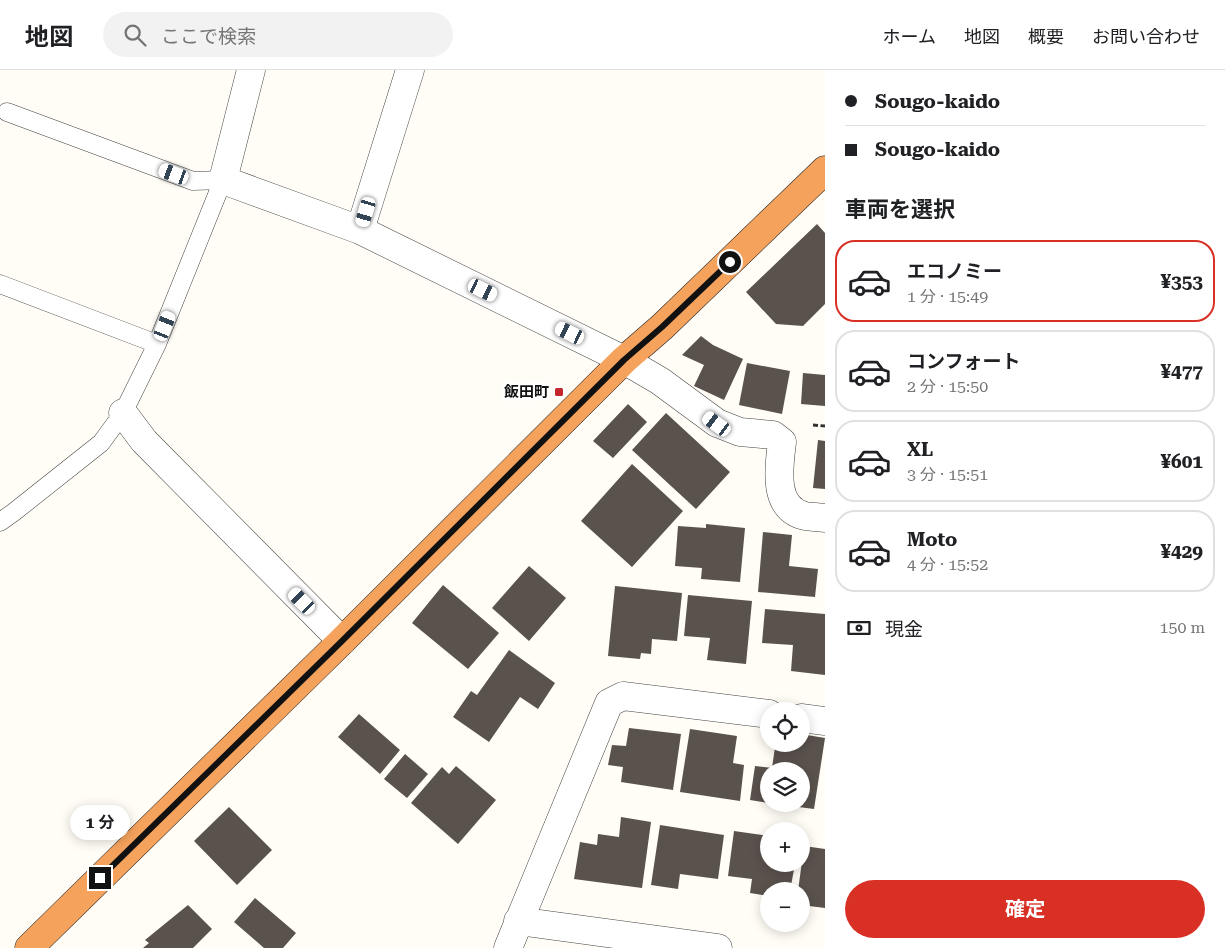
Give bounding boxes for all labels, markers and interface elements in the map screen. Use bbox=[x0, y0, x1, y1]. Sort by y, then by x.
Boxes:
search box bbox=[103, 12, 453, 57]
icon: search bbox=[121, 21, 149, 49]
text: 地図 bbox=[25, 23, 73, 51]
text: ここで検索 bbox=[161, 25, 256, 48]
text: ホーム bbox=[883, 26, 936, 47]
text: 地図 bbox=[964, 26, 1000, 47]
text: 概要 bbox=[1028, 26, 1064, 47]
text: お問い合わせ bbox=[1092, 26, 1200, 47]
text: Sougo-kaido bbox=[875, 90, 1000, 113]
text: Sougo-kaido bbox=[875, 138, 1000, 161]
car bbox=[157, 162, 190, 186]
car bbox=[354, 195, 377, 229]
text: 車両を選択 bbox=[845, 197, 955, 222]
route start bbox=[719, 251, 741, 273]
icon: car bbox=[847, 259, 892, 304]
text: エコノミー bbox=[907, 260, 1002, 283]
text: ¥353 bbox=[1160, 270, 1203, 293]
car bbox=[466, 277, 499, 303]
text: 1 分 · 15:49 bbox=[907, 287, 988, 306]
car bbox=[152, 309, 177, 343]
car bbox=[553, 320, 586, 346]
icon: car bbox=[847, 349, 892, 394]
text: コンフォート bbox=[907, 350, 1020, 373]
text: ¥477 bbox=[1160, 360, 1203, 383]
text: 2 分 · 15:50 bbox=[907, 377, 988, 396]
place label: 飯田町 bbox=[504, 383, 549, 401]
marker: 飯田町 bbox=[553, 386, 565, 398]
car bbox=[700, 409, 733, 439]
text: XL bbox=[907, 438, 933, 461]
icon: car bbox=[847, 439, 892, 484]
text: ¥601 bbox=[1160, 450, 1203, 473]
text: 3 分 · 15:51 bbox=[907, 465, 988, 484]
text: Moto bbox=[907, 528, 957, 551]
icon: car bbox=[847, 529, 892, 574]
text: ¥429 bbox=[1160, 540, 1203, 563]
text: 4 分 · 15:52 bbox=[907, 555, 988, 574]
car bbox=[286, 585, 317, 617]
icon: cash bbox=[845, 614, 873, 642]
text: 現金 bbox=[885, 618, 923, 641]
text: 150 m bbox=[1159, 618, 1205, 637]
map controls bbox=[760, 702, 810, 932]
button: locate bbox=[760, 702, 810, 752]
button: layers bbox=[760, 762, 810, 812]
callout: 1 分 bbox=[70, 806, 130, 840]
text: 1 分 bbox=[85, 813, 115, 832]
button: + bbox=[760, 822, 810, 872]
route end bbox=[89, 867, 111, 889]
button: 確定 bbox=[845, 880, 1205, 938]
button: − bbox=[760, 882, 810, 932]

